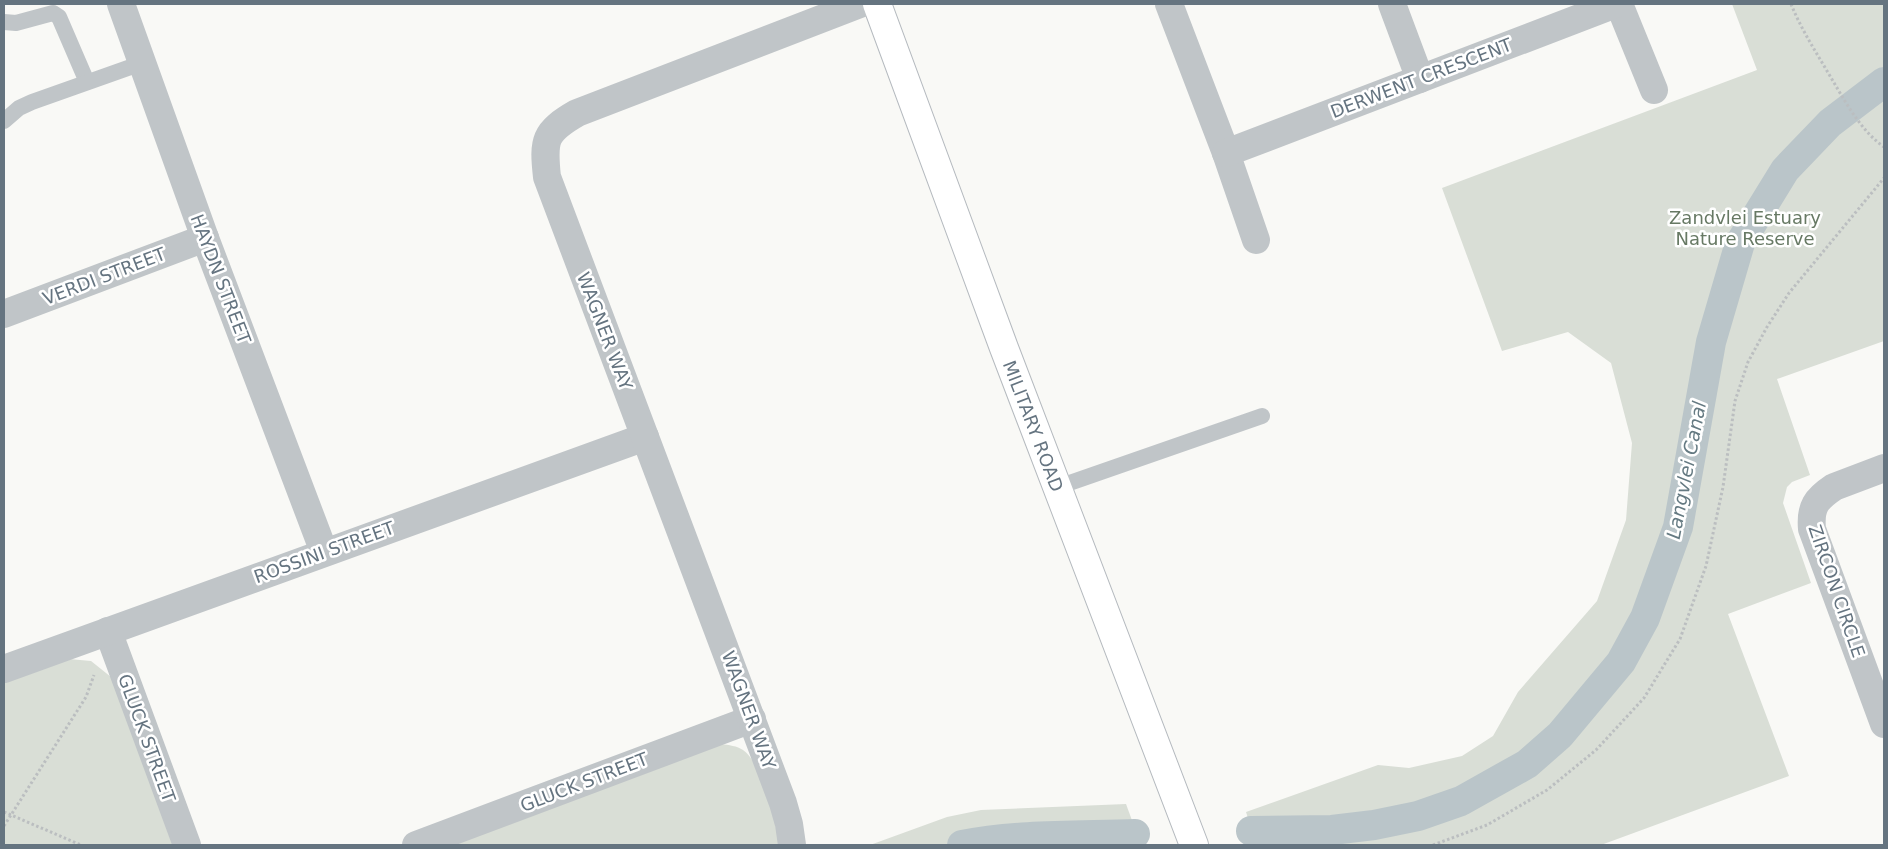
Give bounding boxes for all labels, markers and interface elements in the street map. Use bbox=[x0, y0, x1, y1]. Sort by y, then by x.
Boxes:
street label: DERWENT CRESCENT bbox=[1327, 33, 1516, 122]
park label: Zandvlei Estuary Nature Reserve bbox=[1669, 207, 1821, 249]
street label: HAYDN STREET bbox=[187, 211, 256, 348]
street label: VERDI STREET bbox=[40, 243, 169, 309]
street label: WAGNER WAY bbox=[573, 269, 637, 394]
street label: MILITARY ROAD bbox=[999, 357, 1068, 494]
water label: Langvlei Canal bbox=[1662, 399, 1710, 541]
street label: ROSSINI STREET bbox=[251, 516, 398, 587]
street label: ZIRCON CIRCLE bbox=[1805, 522, 1869, 660]
street label: WAGNER WAY bbox=[718, 648, 781, 773]
street label: GLUCK STREET bbox=[114, 671, 180, 806]
street label: GLUCK STREET bbox=[517, 748, 652, 816]

